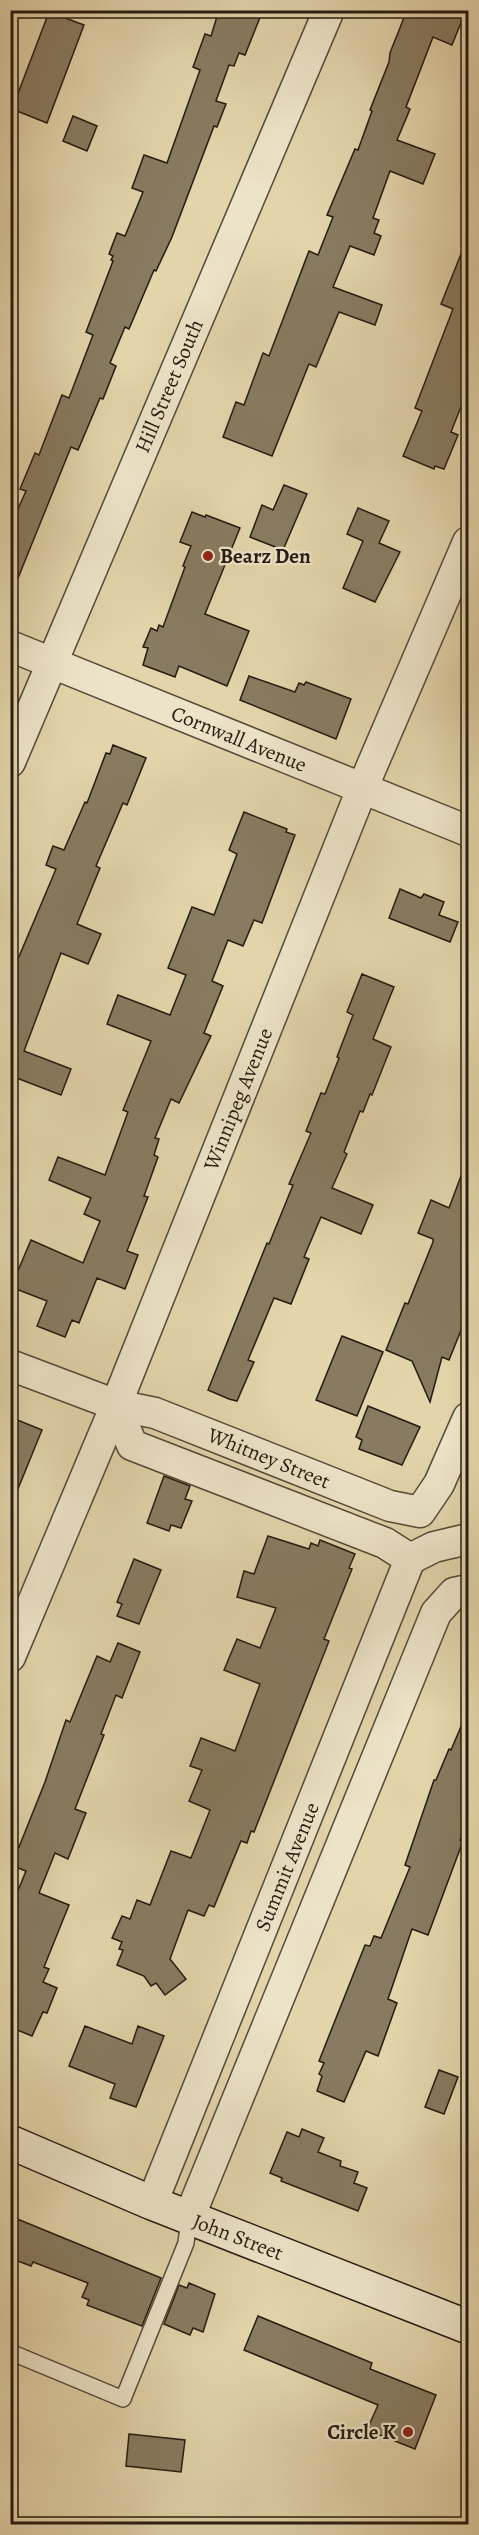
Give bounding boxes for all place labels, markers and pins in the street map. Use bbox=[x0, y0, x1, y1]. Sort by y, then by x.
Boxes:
place label: Bearz Den bbox=[220, 542, 311, 570]
marker: Bearz Den bbox=[201, 549, 215, 563]
place label: Circle K bbox=[327, 2418, 396, 2446]
marker: Circle K bbox=[401, 2425, 415, 2439]

